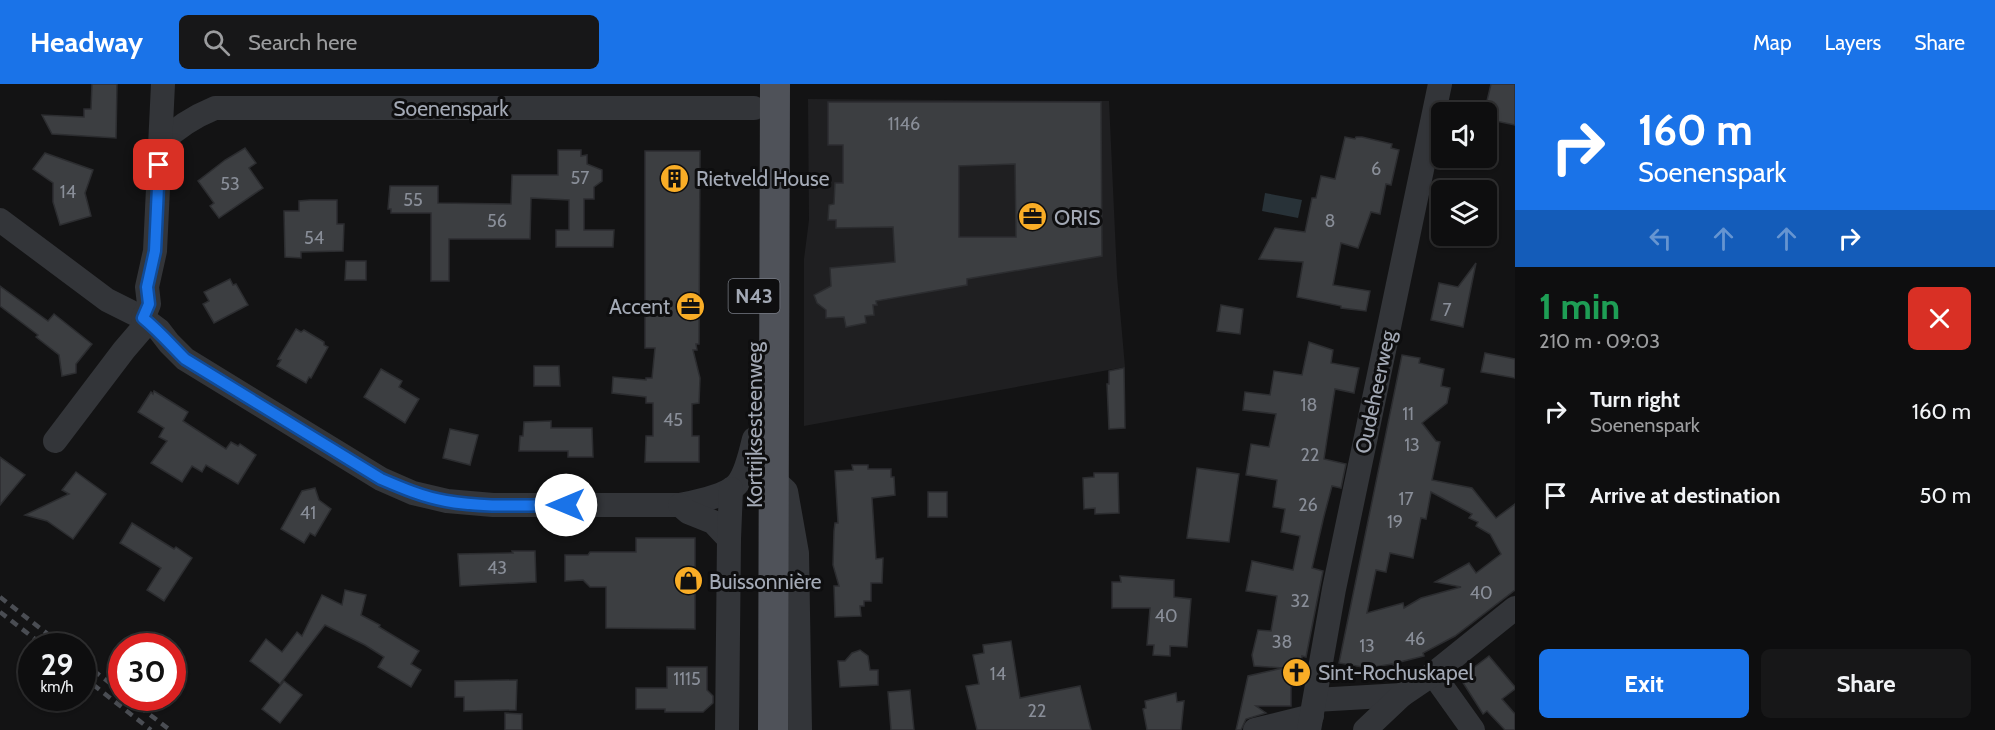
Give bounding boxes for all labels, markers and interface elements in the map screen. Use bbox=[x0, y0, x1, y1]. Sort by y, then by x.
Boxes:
search box bbox=[179, 15, 599, 69]
text: Headway bbox=[30, 25, 143, 59]
icon: search bbox=[200, 26, 233, 59]
text: Search here bbox=[248, 29, 357, 56]
text: Map bbox=[1753, 30, 1792, 55]
text: Layers bbox=[1825, 30, 1881, 55]
text: Share bbox=[1914, 30, 1965, 55]
street label: Soenenspark bbox=[393, 96, 509, 121]
map controls bbox=[1431, 102, 1497, 246]
button: sound bbox=[1431, 102, 1497, 168]
text: 160 m bbox=[1638, 104, 1753, 156]
icon: right bbox=[1539, 108, 1617, 186]
house number: 1146 bbox=[888, 113, 920, 135]
pin bbox=[133, 139, 184, 190]
icon: arrive bbox=[142, 148, 175, 181]
text: Soenenspark bbox=[1638, 156, 1786, 189]
house number: 6 bbox=[1371, 158, 1381, 180]
building icon: Rietveld House bbox=[659, 162, 691, 194]
place label: Rietveld House bbox=[696, 166, 830, 191]
house number: 57 bbox=[571, 167, 589, 189]
house number: 53 bbox=[220, 173, 240, 195]
button: layers bbox=[1431, 180, 1497, 246]
house number: 14 bbox=[60, 181, 76, 203]
house number: 55 bbox=[403, 189, 423, 211]
office icon: ORIS bbox=[1017, 201, 1049, 233]
place label: ORIS bbox=[1054, 205, 1100, 230]
house number: 56 bbox=[487, 210, 507, 232]
house number: 8 bbox=[1325, 210, 1335, 232]
icon: left bbox=[1644, 222, 1677, 255]
icon: ahead bbox=[1707, 222, 1740, 255]
icon: ahead bbox=[1770, 222, 1803, 255]
icon: right bbox=[1833, 222, 1866, 255]
house number: 54 bbox=[304, 227, 324, 249]
road number: N43 bbox=[728, 279, 780, 313]
text: 1 min bbox=[1539, 284, 1620, 328]
button: close bbox=[1908, 287, 1971, 350]
office icon: Accent bbox=[675, 290, 707, 322]
place label: Accent bbox=[609, 294, 670, 319]
house number: 7 bbox=[1442, 299, 1452, 321]
street label: Oudeheerweg bbox=[1350, 328, 1400, 456]
text: 210 m · 09:03 bbox=[1539, 329, 1660, 353]
street label: Kortrijksesteenweg bbox=[742, 341, 768, 508]
text: Turn right bbox=[1590, 386, 1680, 413]
house number: 18 bbox=[1301, 394, 1317, 416]
icon: right bbox=[1539, 395, 1572, 428]
text: 160 m bbox=[1912, 398, 1971, 425]
house number: 11 bbox=[1402, 403, 1414, 425]
house number: 45 bbox=[663, 409, 683, 431]
text: Soenenspark bbox=[1590, 413, 1700, 437]
house number: 13 bbox=[1404, 434, 1420, 456]
house number: 22 bbox=[1301, 444, 1319, 466]
position arrow bbox=[534, 473, 598, 537]
icon: arrive bbox=[1539, 479, 1572, 512]
text: Arrive at destination bbox=[1590, 482, 1780, 509]
text: 50 m bbox=[1919, 482, 1971, 509]
house number: 17 bbox=[1399, 488, 1413, 510]
house number: 26 bbox=[1298, 494, 1318, 516]
house number: 41 bbox=[300, 502, 316, 524]
house number: 19 bbox=[1387, 511, 1403, 533]
house number: 43 bbox=[487, 557, 507, 579]
shop icon: Buissonnière bbox=[672, 565, 704, 597]
place label: Buissonnière bbox=[709, 569, 822, 594]
house number: 40 bbox=[1470, 582, 1492, 604]
house number: 32 bbox=[1290, 590, 1310, 612]
house number: 40 bbox=[1155, 605, 1177, 627]
house number: 46 bbox=[1405, 628, 1425, 650]
house number: 38 bbox=[1272, 631, 1292, 653]
speed limit sign: 30 bbox=[108, 633, 186, 711]
house number: 13 bbox=[1359, 635, 1375, 657]
text: 29 bbox=[41, 646, 73, 683]
button: Exit bbox=[1539, 649, 1749, 718]
button: Share bbox=[1761, 649, 1971, 718]
church icon: Sint-Rochuskapel bbox=[1281, 656, 1313, 688]
place label: Sint-Rochuskapel bbox=[1318, 660, 1473, 685]
house number: 14 bbox=[990, 663, 1006, 685]
house number: 1115 bbox=[673, 668, 701, 690]
text: km/h bbox=[41, 678, 73, 696]
house number: 22 bbox=[1028, 700, 1046, 722]

